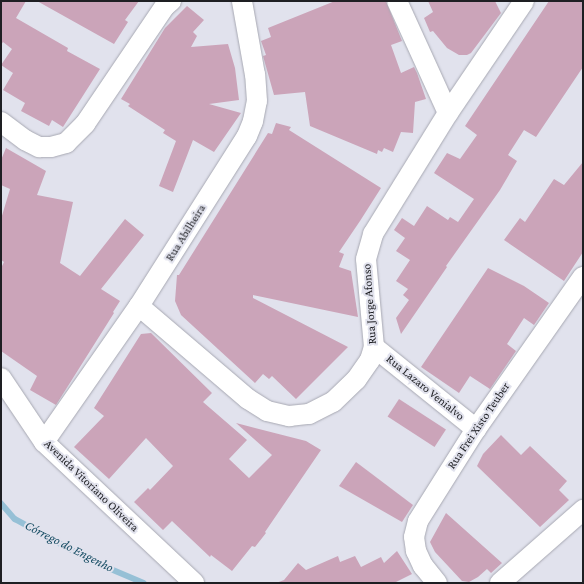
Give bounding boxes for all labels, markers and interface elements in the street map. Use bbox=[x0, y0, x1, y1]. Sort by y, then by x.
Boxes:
street label: Rua Abilheira bbox=[163, 202, 209, 264]
street label: Rua Jorge Afonso bbox=[360, 263, 380, 345]
street label: Rua Lazaro Venialvo bbox=[383, 352, 467, 424]
street label: Rua Frei Xisto Teuber bbox=[445, 380, 513, 472]
street label: Avenida Vitoriano Oliveira bbox=[41, 437, 141, 535]
water label: Córrego do Engenho bbox=[22, 518, 116, 576]

